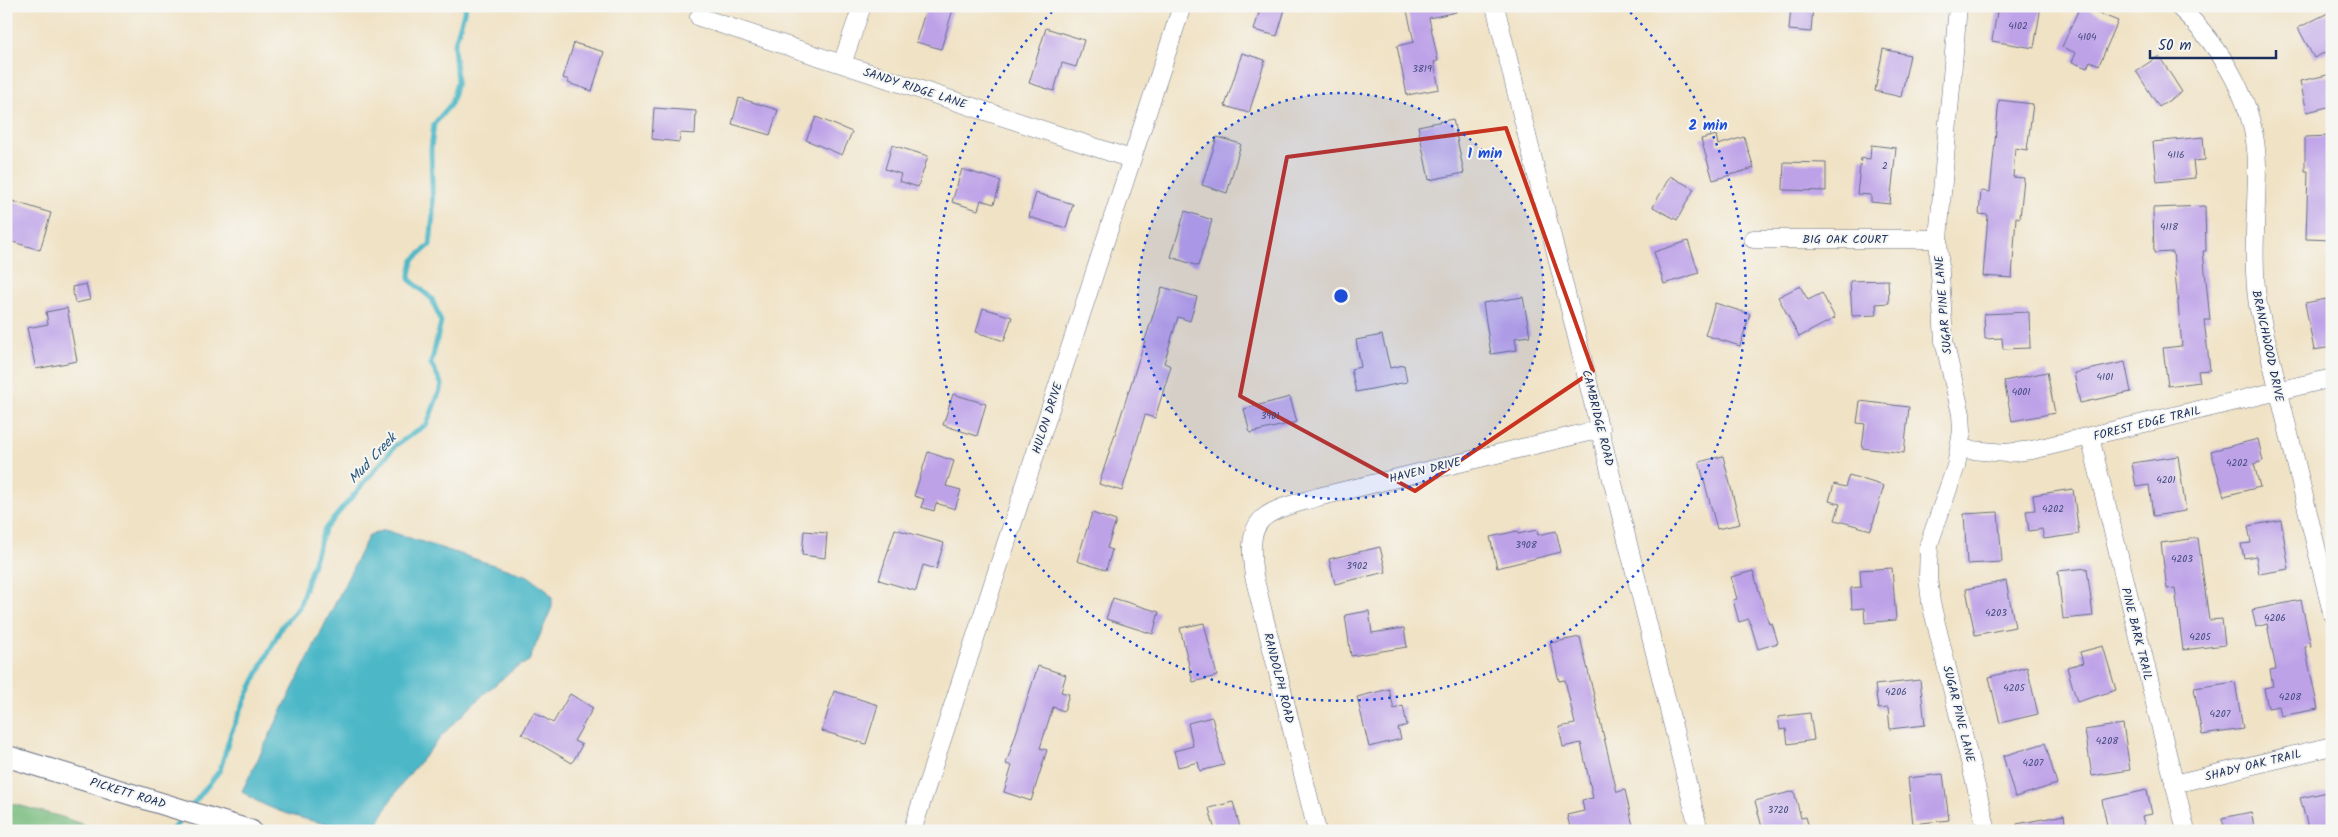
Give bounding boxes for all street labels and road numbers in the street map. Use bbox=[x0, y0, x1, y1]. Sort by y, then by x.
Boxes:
street label: SANDY RIDGE LANE bbox=[861, 63, 970, 114]
street label: BIG OAK COURT bbox=[1802, 230, 1889, 249]
street label: SUGAR PINE LANE bbox=[1930, 254, 1957, 355]
street label: BRANCHWOOD DRIVE bbox=[2246, 288, 2289, 405]
street label: CAMBRIDGE ROAD bbox=[1576, 368, 1619, 469]
street label: HULON DRIVE bbox=[1027, 379, 1068, 456]
street label: FOREST EDGE TRAIL bbox=[2091, 401, 2203, 446]
street label: HAVEN DRIVE bbox=[1387, 452, 1464, 489]
street label: PINE BARK TRAIL bbox=[2116, 586, 2157, 683]
street label: RANDOLPH ROAD bbox=[1258, 631, 1299, 726]
street label: SUGAR PINE LANE bbox=[1937, 664, 1980, 765]
street label: SHADY OAK TRAIL bbox=[2203, 744, 2303, 787]
street label: PICKETT ROAD bbox=[87, 773, 168, 814]

